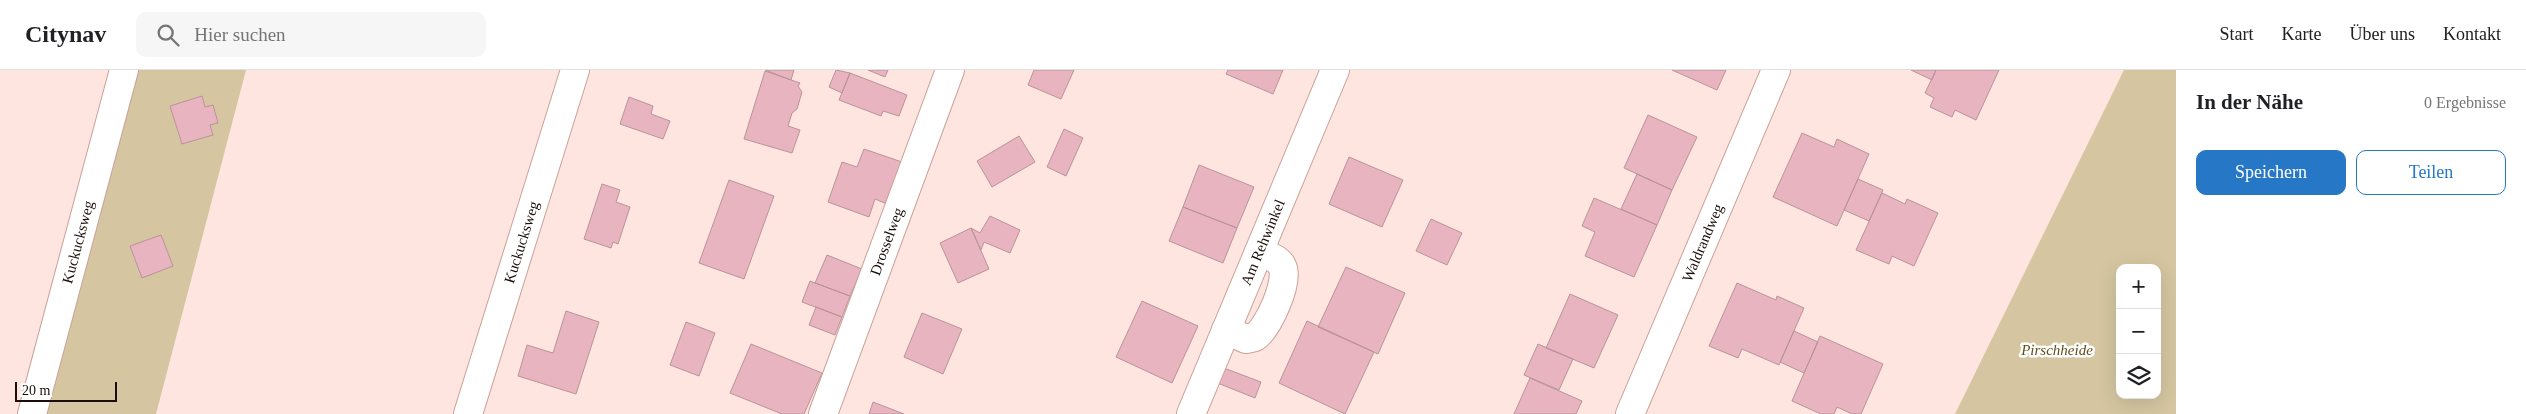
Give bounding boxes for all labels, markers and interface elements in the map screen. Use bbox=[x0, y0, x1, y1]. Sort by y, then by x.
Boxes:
search box bbox=[136, 12, 486, 57]
text: Citynav bbox=[25, 21, 106, 47]
icon: search bbox=[154, 21, 182, 49]
text: Hier suchen bbox=[194, 24, 286, 45]
text: Start bbox=[2220, 24, 2254, 44]
text: Karte bbox=[2282, 24, 2322, 44]
text: Über uns bbox=[2350, 24, 2415, 44]
text: Kontakt bbox=[2443, 24, 2501, 44]
text: In der Nähe bbox=[2196, 90, 2303, 114]
text: 0 Ergebnisse bbox=[2424, 94, 2506, 111]
button: Speichern bbox=[2196, 150, 2346, 195]
button: Teilen bbox=[2356, 150, 2506, 195]
street label: Am Rehwinkel bbox=[1238, 197, 1288, 288]
street label: Kuckucksweg bbox=[59, 198, 97, 285]
street label: Kuckucksweg bbox=[501, 199, 542, 285]
street label: Waldrandweg bbox=[1679, 201, 1726, 284]
street label: Drosselweg bbox=[867, 205, 907, 277]
map controls bbox=[2116, 264, 2161, 399]
button: + bbox=[2116, 264, 2161, 309]
button: − bbox=[2116, 309, 2161, 354]
park label: Pirschheide bbox=[2020, 342, 2093, 358]
button: layers bbox=[2116, 354, 2161, 399]
scale bar bbox=[15, 379, 118, 402]
text: 20 m bbox=[22, 383, 50, 398]

